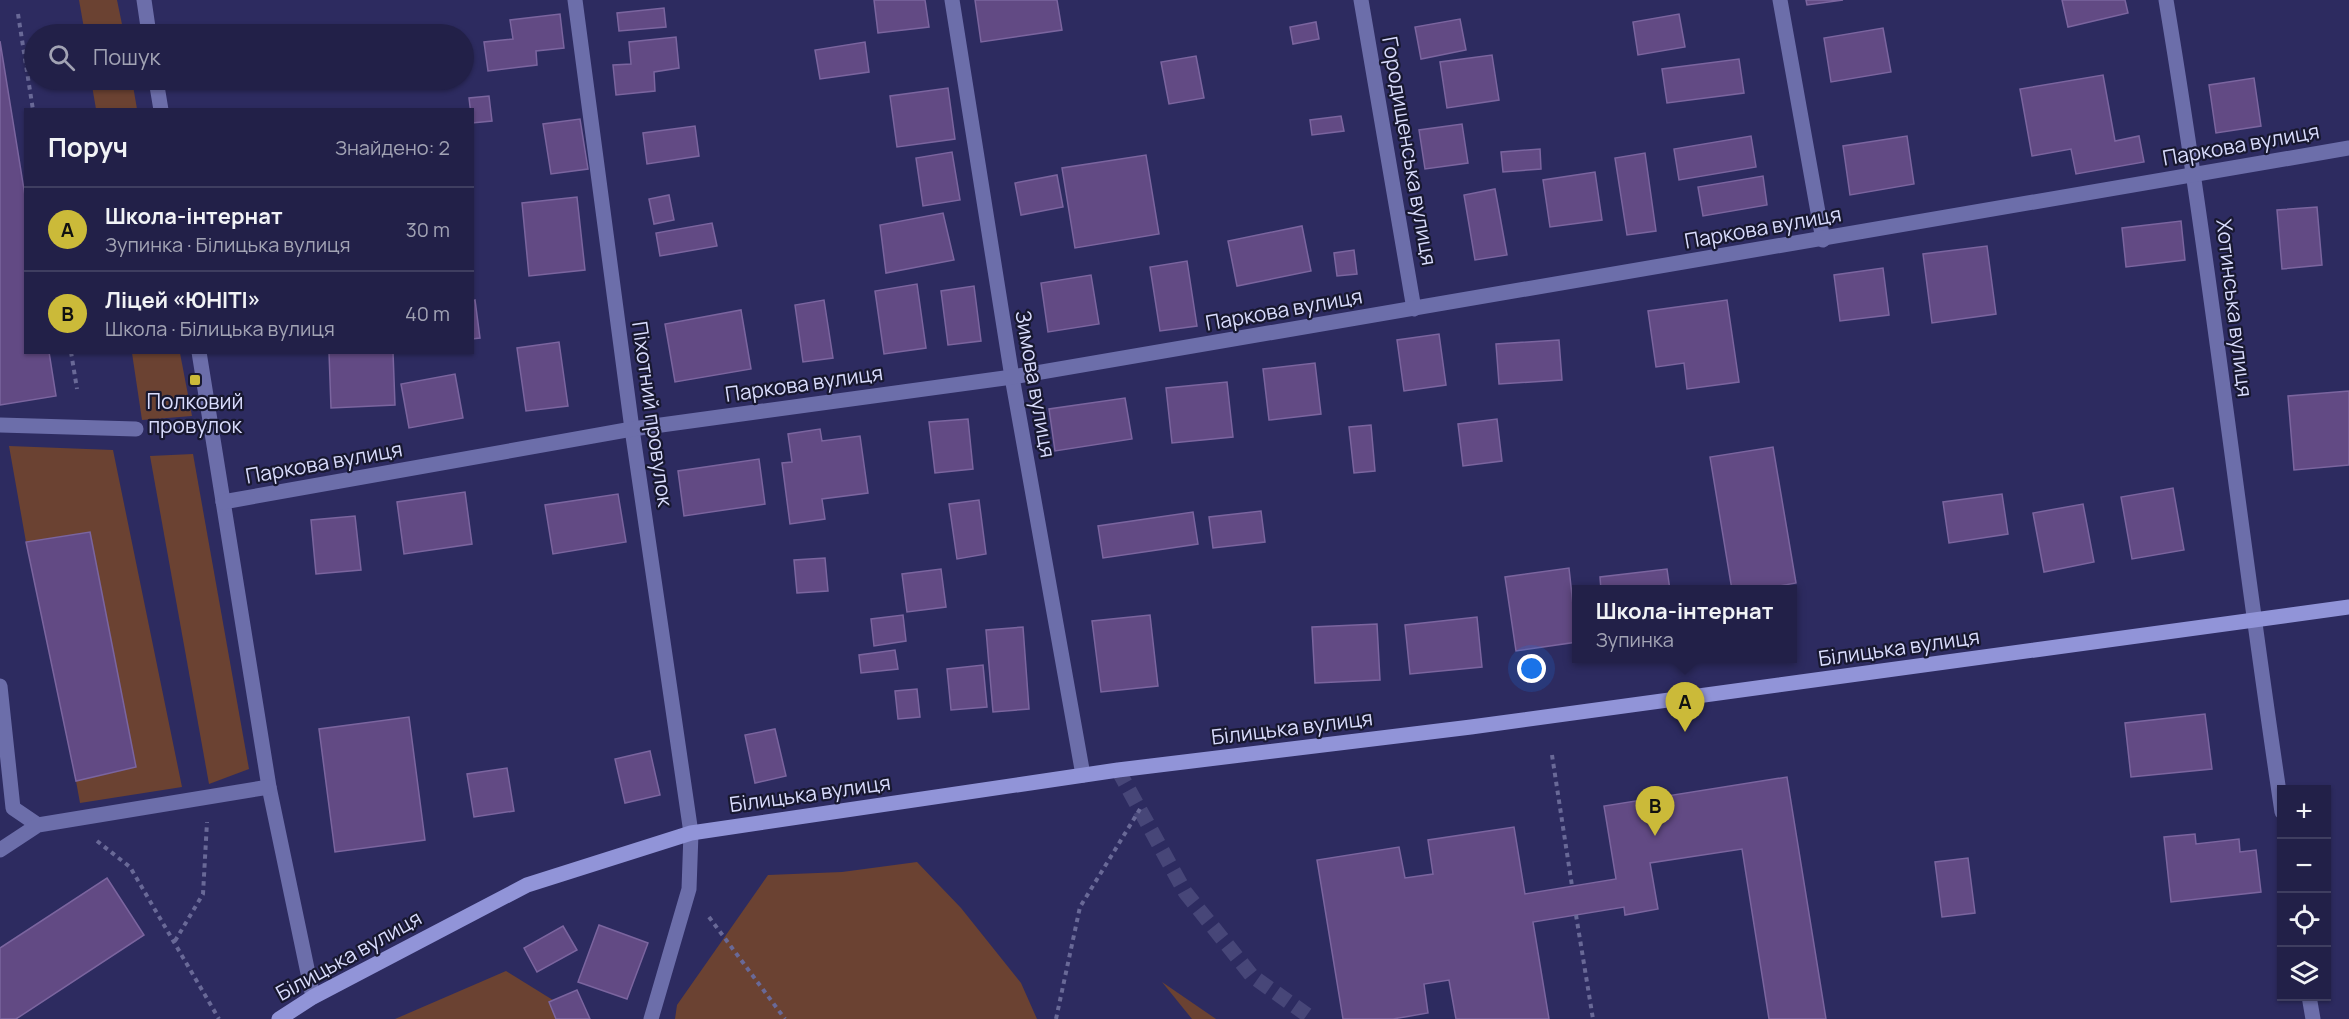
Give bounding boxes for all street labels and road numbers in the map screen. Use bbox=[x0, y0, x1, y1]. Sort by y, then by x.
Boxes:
street label: Городищенська вулиця bbox=[1376, 34, 1444, 267]
street label: Паркова вулиця bbox=[2160, 116, 2321, 172]
street label: Паркова вулиця bbox=[1682, 199, 1843, 255]
street label: Хотинська вулиця bbox=[2210, 217, 2260, 398]
street label: Паркова вулиця bbox=[1203, 281, 1364, 337]
street label: Зимова вулиця bbox=[1009, 308, 1063, 460]
street label: Піхотний провулок bbox=[626, 319, 680, 509]
street label: Паркова вулиця bbox=[723, 358, 884, 408]
street label: Паркова вулиця bbox=[243, 434, 404, 490]
street label: Білицька вулиця bbox=[1816, 622, 1981, 672]
street label: Білицька вулиця bbox=[1209, 703, 1374, 751]
street label: Білицька вулиця bbox=[727, 768, 892, 818]
street label: Білицька вулиця bbox=[271, 903, 426, 1007]

